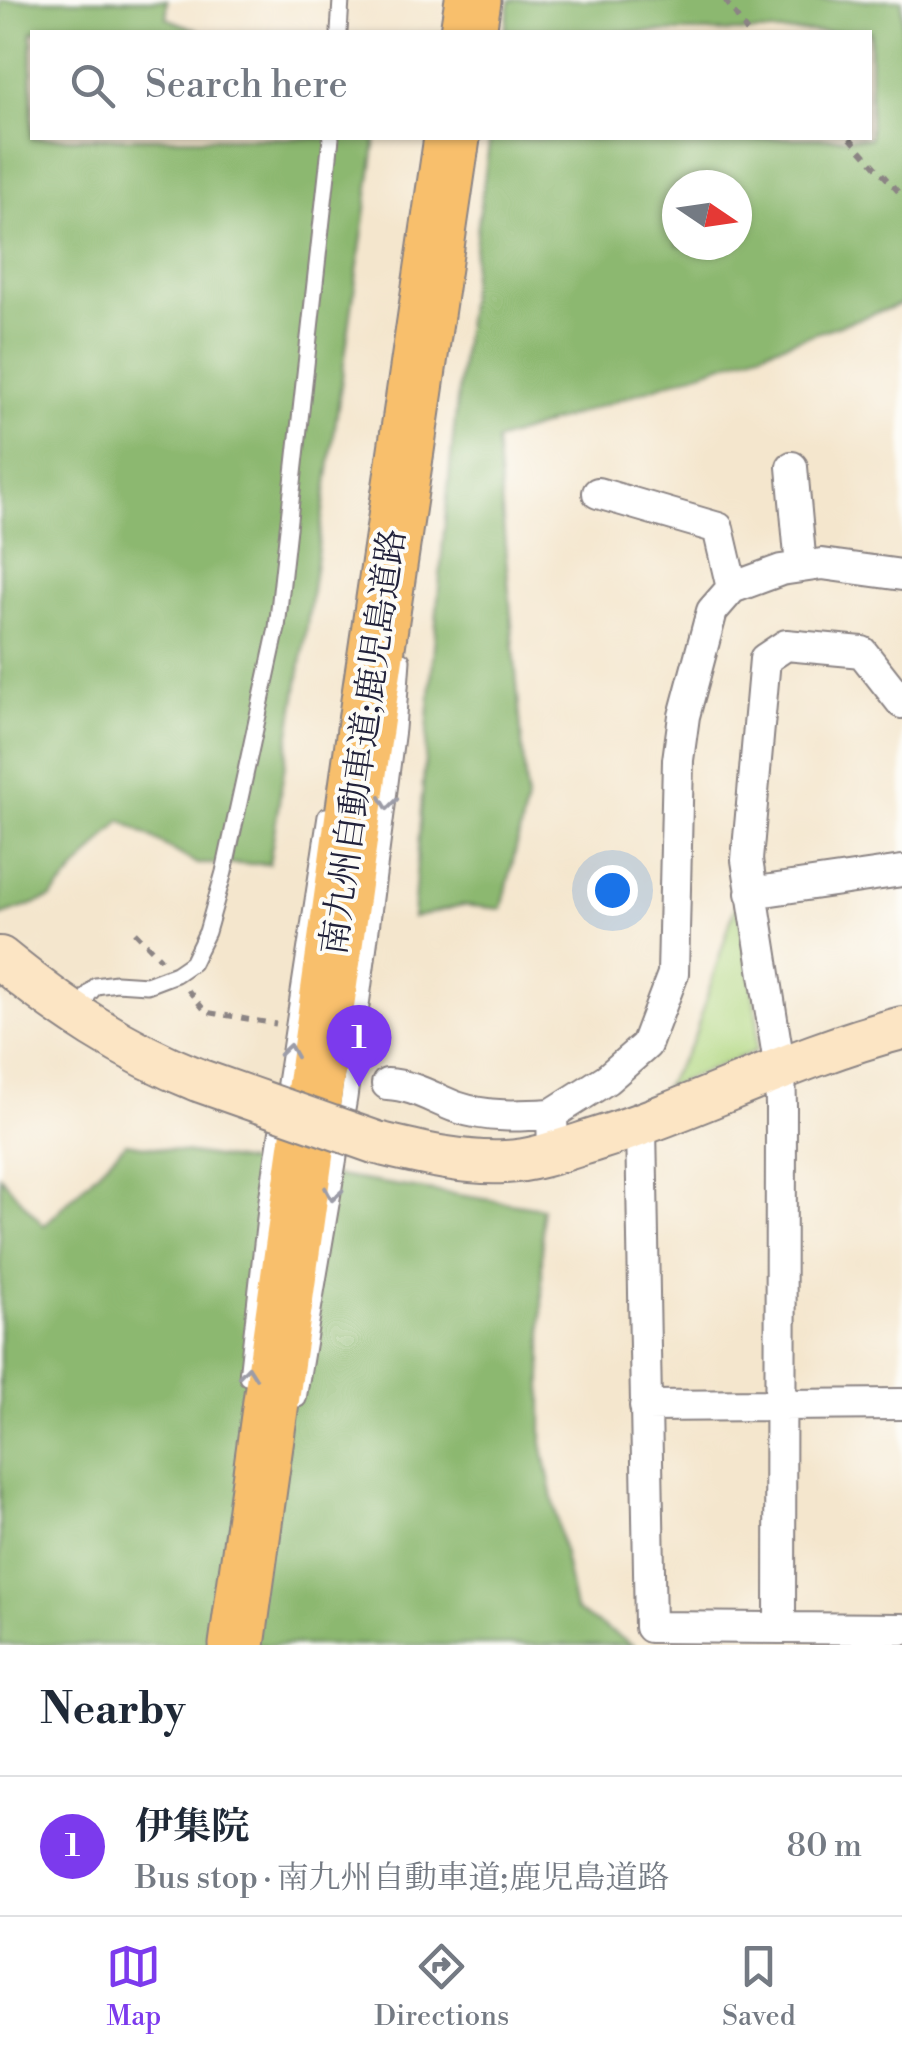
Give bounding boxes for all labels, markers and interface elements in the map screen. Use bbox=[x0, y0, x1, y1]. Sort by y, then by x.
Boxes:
search box bbox=[30, 30, 872, 140]
icon: search bbox=[65, 58, 120, 113]
text: Search here bbox=[145, 62, 348, 109]
north arrow bbox=[662, 170, 752, 260]
street label: 南九州自動車道;鹿児島道路 bbox=[313, 526, 415, 958]
one-way arrow bbox=[378, 795, 399, 811]
your location bbox=[587, 865, 638, 916]
pin: 1 bbox=[326, 1004, 392, 1087]
one-way arrow bbox=[277, 1043, 298, 1059]
one-way arrow bbox=[323, 1186, 344, 1202]
one-way arrow bbox=[237, 1365, 258, 1381]
text: Nearby bbox=[40, 1684, 185, 1737]
text: 伊集院 bbox=[135, 1804, 249, 1851]
text: 1 bbox=[65, 1826, 80, 1866]
text: 80 m bbox=[787, 1826, 862, 1866]
text: Bus stop · 南九州自動車道;鹿児島道路 bbox=[135, 1858, 670, 1898]
tab: Map bbox=[106, 1939, 161, 2034]
tab: Directions bbox=[374, 1939, 509, 2034]
tab: Saved bbox=[722, 1939, 796, 2034]

